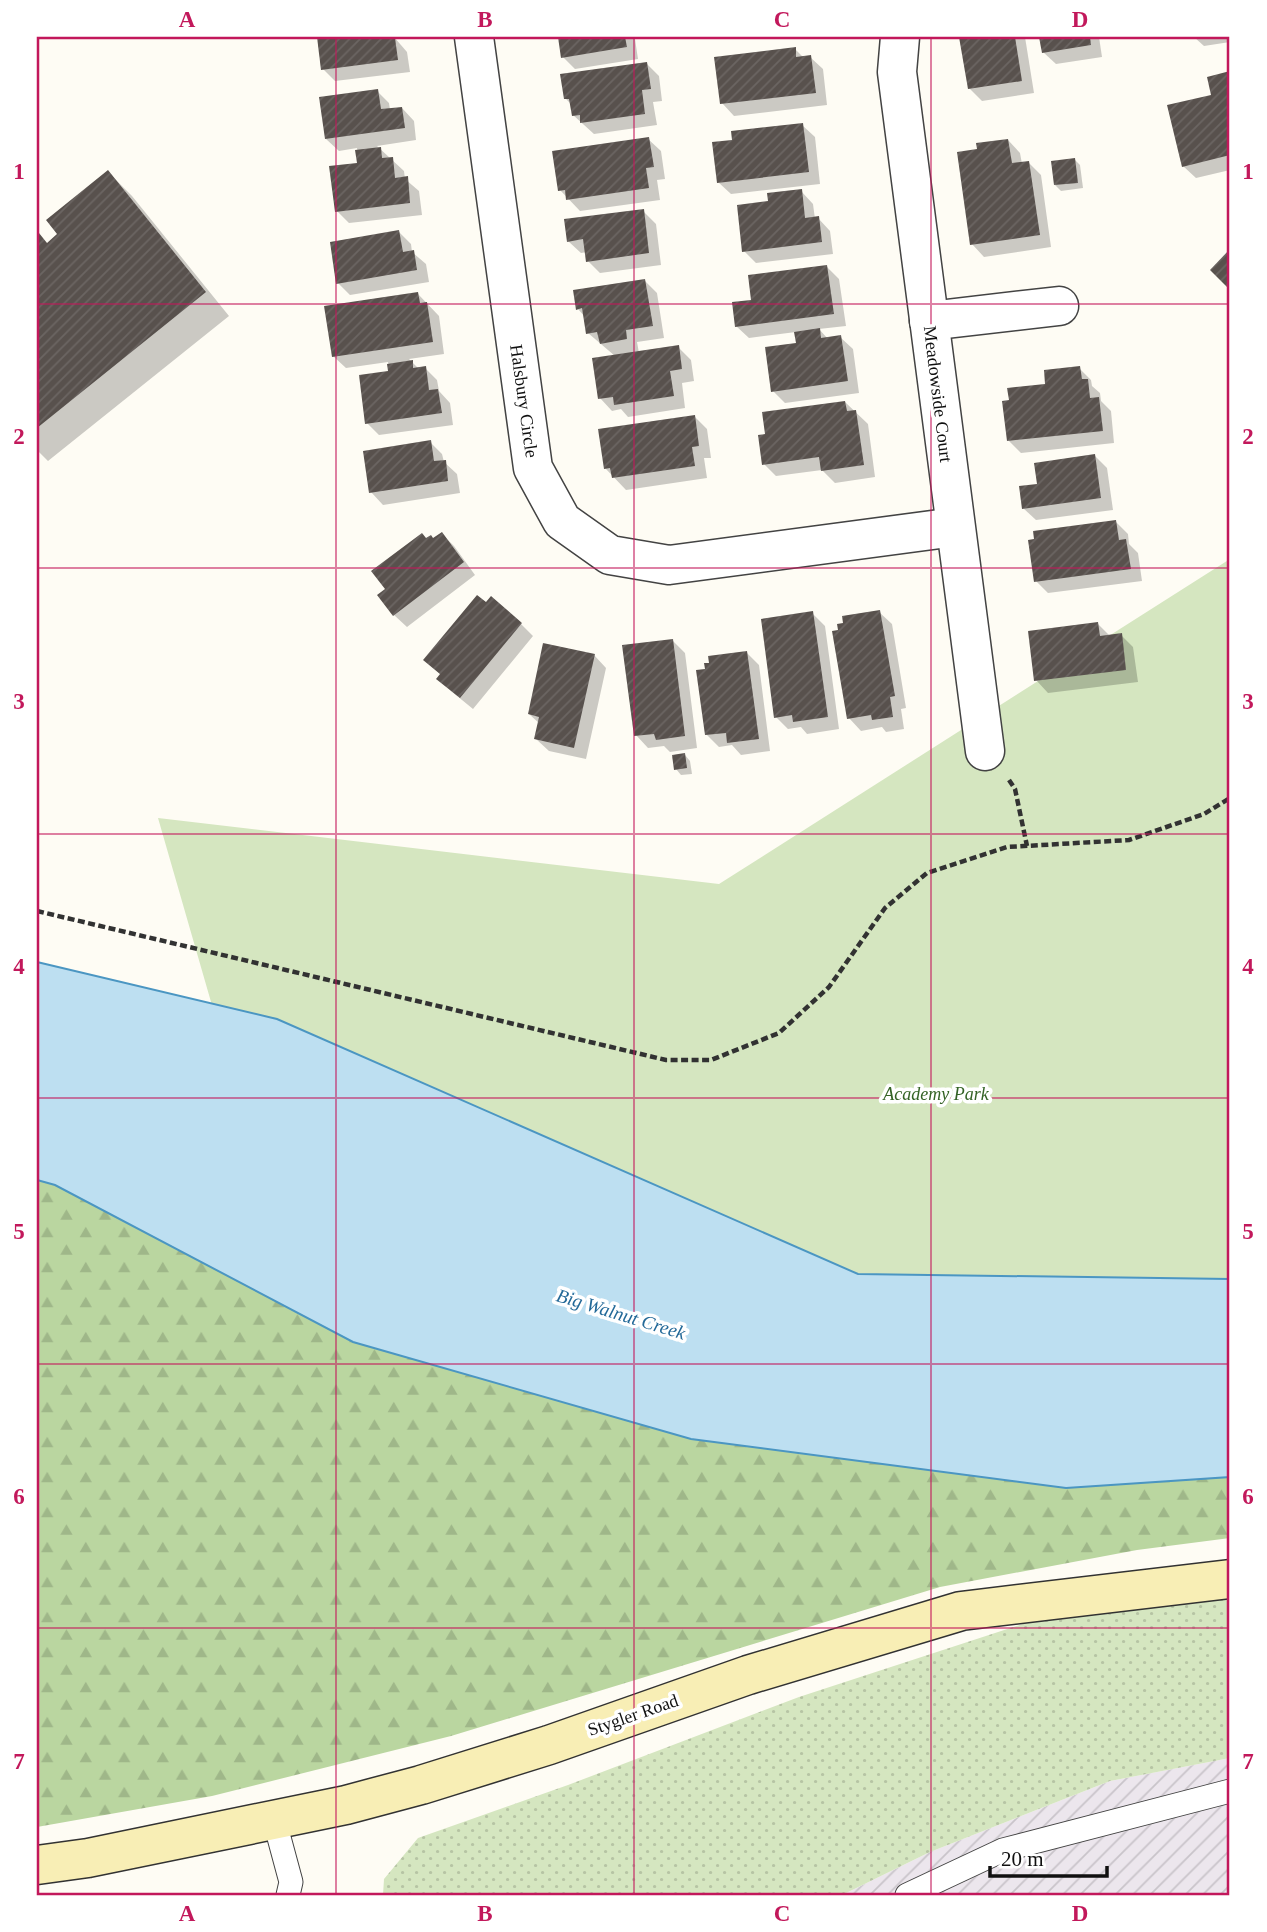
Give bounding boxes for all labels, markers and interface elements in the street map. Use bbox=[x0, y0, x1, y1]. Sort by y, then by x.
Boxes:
text: A bbox=[179, 7, 196, 32]
text: B bbox=[477, 7, 493, 32]
text: C bbox=[774, 7, 790, 32]
text: D bbox=[1072, 7, 1088, 32]
text: 1 bbox=[13, 159, 25, 184]
text: 1 bbox=[1242, 159, 1254, 184]
street label: Meadowside Court bbox=[920, 325, 956, 463]
street label: Halsbury Circle bbox=[506, 343, 542, 459]
text: 2 bbox=[13, 424, 25, 449]
text: 2 bbox=[1242, 424, 1254, 449]
text: 3 bbox=[13, 689, 25, 714]
text: 3 bbox=[1242, 689, 1254, 714]
text: 4 bbox=[13, 954, 25, 979]
text: 4 bbox=[1242, 954, 1254, 979]
park label: Academy Park bbox=[882, 1084, 990, 1104]
text: 5 bbox=[13, 1219, 25, 1244]
text: 5 bbox=[1242, 1219, 1254, 1244]
water label: Big Walnut Creek bbox=[554, 1284, 689, 1344]
text: 6 bbox=[13, 1484, 25, 1509]
text: 6 bbox=[1242, 1484, 1254, 1509]
street label: Stygler Road bbox=[585, 1690, 681, 1740]
text: 7 bbox=[13, 1749, 25, 1774]
text: 7 bbox=[1242, 1749, 1254, 1774]
scale bar bbox=[990, 1834, 1108, 1878]
text: 20 m bbox=[1001, 1847, 1044, 1871]
text: A bbox=[179, 1901, 196, 1926]
text: B bbox=[477, 1901, 493, 1926]
text: C bbox=[774, 1901, 790, 1926]
text: D bbox=[1072, 1901, 1088, 1926]

